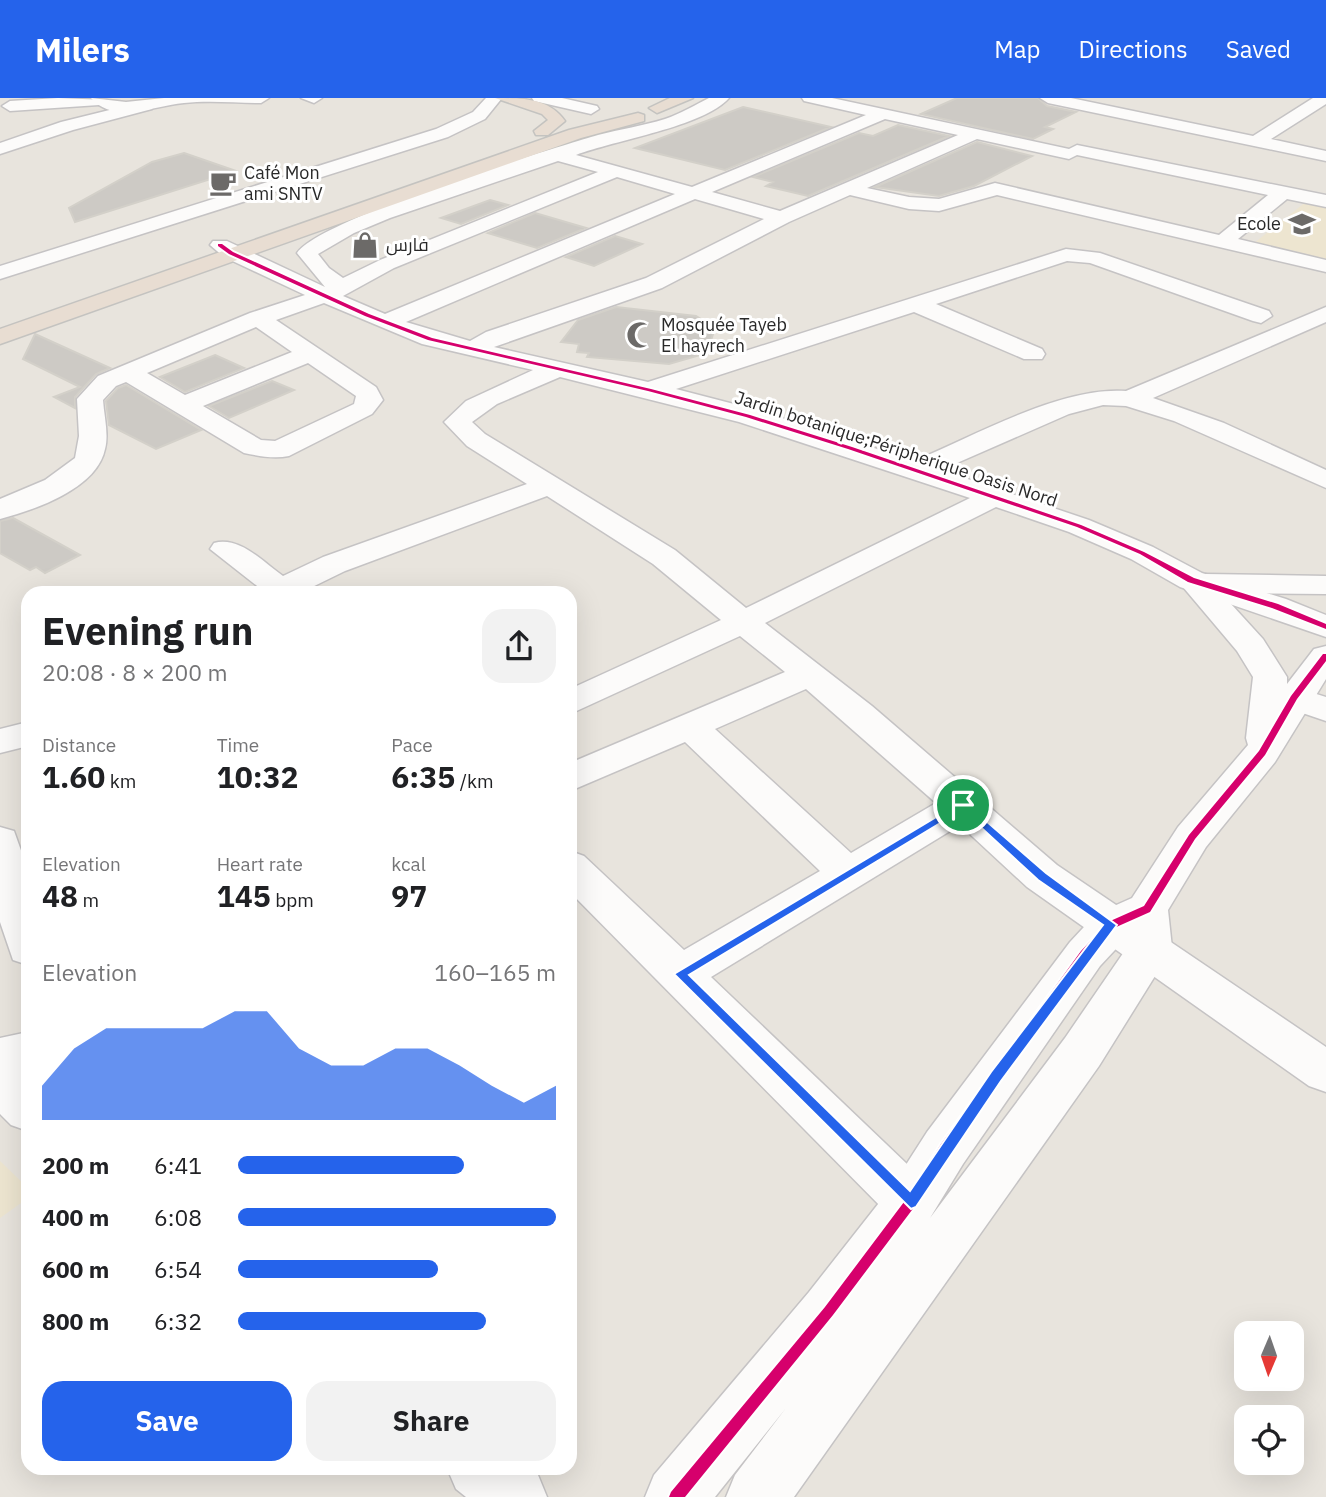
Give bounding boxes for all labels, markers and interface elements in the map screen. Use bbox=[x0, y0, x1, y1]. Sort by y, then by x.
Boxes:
text: Milers bbox=[35, 28, 130, 71]
text: Map bbox=[994, 33, 1040, 65]
text: Directions bbox=[1078, 33, 1188, 65]
text: Saved bbox=[1226, 33, 1291, 65]
place label: Café Mon ami SNTV bbox=[244, 161, 323, 205]
cafe icon: Café Mon ami SNTV bbox=[208, 168, 238, 198]
school or university icon: Ecole bbox=[1287, 209, 1317, 239]
place label: Ecole bbox=[1237, 212, 1281, 235]
shop icon: فارس bbox=[350, 230, 380, 260]
place label: فارس bbox=[386, 233, 429, 256]
place label: Mosquée Tayeb El hayrech bbox=[661, 313, 787, 357]
mosque icon: Mosquée Tayeb El hayrech bbox=[625, 320, 655, 350]
street label: Jardin botanique;Péripherique Oasis Nord bbox=[732, 385, 1060, 512]
text: Evening run bbox=[42, 606, 253, 655]
button: share bbox=[482, 609, 556, 683]
text: 20:08 · 8 × 200 m bbox=[42, 657, 228, 687]
text: Distance bbox=[42, 733, 116, 757]
text: Time bbox=[217, 733, 259, 757]
text: Pace bbox=[391, 733, 433, 757]
text: 1.60 bbox=[42, 757, 105, 796]
text: 10:32 bbox=[217, 757, 299, 796]
text: 6:35 bbox=[391, 757, 455, 796]
text: km bbox=[105, 769, 136, 793]
text: /km bbox=[455, 769, 494, 793]
pin bbox=[933, 775, 993, 835]
icon: arrive bbox=[944, 786, 982, 824]
text: Elevation bbox=[42, 852, 121, 876]
text: Heart rate bbox=[217, 852, 303, 876]
text: kcal bbox=[391, 852, 426, 876]
text: 48 bbox=[42, 876, 78, 915]
text: 145 bbox=[217, 876, 271, 915]
text: 97 bbox=[391, 876, 427, 915]
text: m bbox=[78, 888, 99, 912]
text: bpm bbox=[271, 888, 314, 912]
text: Elevation bbox=[42, 957, 137, 987]
text: 160–165 m bbox=[434, 957, 556, 987]
text: 200 m bbox=[42, 1150, 109, 1180]
text: 6:41 bbox=[154, 1150, 202, 1180]
text: 400 m bbox=[42, 1202, 109, 1232]
text: 6:08 bbox=[154, 1202, 202, 1232]
text: 600 m bbox=[42, 1254, 109, 1284]
text: 6:54 bbox=[154, 1254, 202, 1284]
text: 800 m bbox=[42, 1306, 109, 1336]
text: 6:32 bbox=[154, 1306, 202, 1336]
north arrow bbox=[1234, 1321, 1304, 1391]
map controls bbox=[1234, 1321, 1304, 1475]
button: Save bbox=[42, 1381, 292, 1461]
button: Share bbox=[306, 1381, 556, 1461]
button: locate bbox=[1234, 1405, 1304, 1475]

